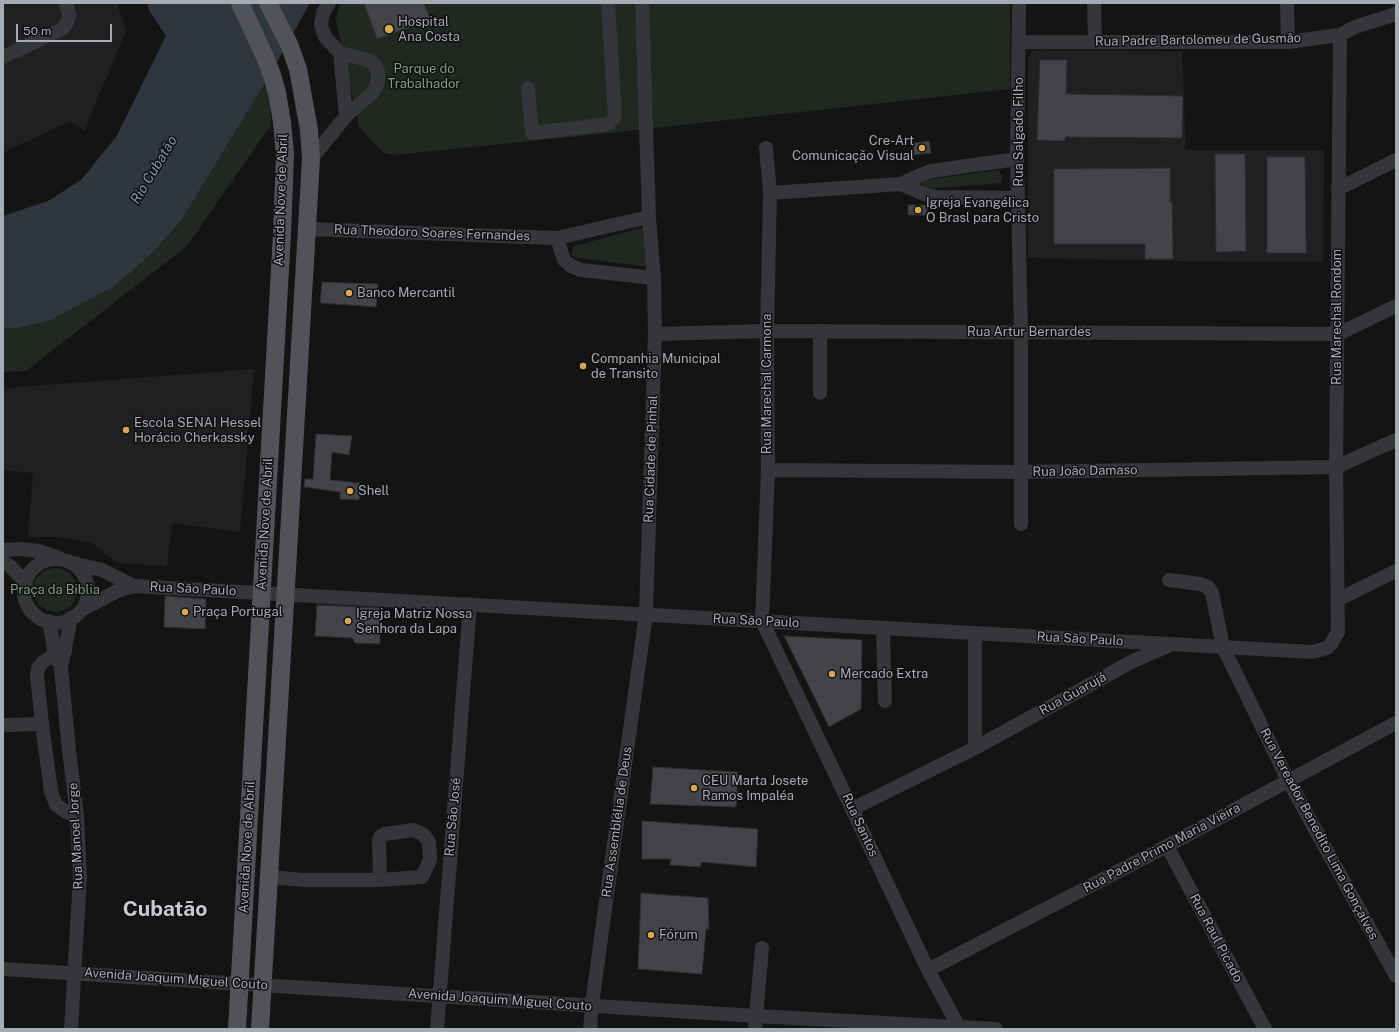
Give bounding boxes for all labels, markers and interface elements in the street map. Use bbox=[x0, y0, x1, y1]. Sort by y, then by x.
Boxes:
place label: Hospital Ana Costa bbox=[398, 14, 460, 45]
scale bar bbox=[18, 16, 114, 42]
marker: Hospital Ana Costa bbox=[383, 23, 395, 35]
text: 50 m bbox=[23, 24, 51, 38]
street label: Rua Padre Bartolomeu de Gusmão bbox=[1095, 30, 1301, 50]
park label: Parque do Trabalhador bbox=[388, 61, 460, 92]
street label: Rua Salgado Filho bbox=[1011, 77, 1027, 187]
water label: Rio Cubatão bbox=[127, 133, 181, 207]
place label: Cre-Art Comunicação Visual bbox=[792, 133, 914, 164]
street label: Avenida Nove de Abril bbox=[271, 134, 291, 266]
marker: Cre-Art Comunicação Visual bbox=[917, 143, 927, 153]
place label: Igreja Evangélica O Brasl para Cristo bbox=[926, 195, 1039, 226]
marker: Igreja Evangélica O Brasl para Cristo bbox=[913, 205, 923, 215]
street label: Rua Theodoro Soares Fernandes bbox=[334, 222, 530, 244]
street label: Rua Marechal Rondom bbox=[1329, 249, 1345, 385]
place label: Banco Mercantil bbox=[357, 285, 455, 301]
marker: Banco Mercantil bbox=[344, 288, 354, 298]
street label: Rua Marechal Carmona bbox=[759, 314, 775, 454]
street label: Rua Artur Bernardes bbox=[967, 324, 1091, 340]
place label: Companhia Municipal de Transito bbox=[591, 351, 721, 382]
marker: Companhia Municipal de Transito bbox=[578, 361, 588, 371]
street label: Rua Cidade de Pinhal bbox=[641, 395, 661, 523]
place label: Escola SENAI Hessel Horácio Cherkassky bbox=[134, 415, 261, 446]
marker: Escola SENAI Hessel Horácio Cherkassky bbox=[121, 425, 131, 435]
street label: Avenida Nove de Abril bbox=[254, 457, 276, 591]
street label: Rua João Damaso bbox=[1032, 462, 1138, 480]
place label: Shell bbox=[358, 483, 389, 499]
marker: Shell bbox=[345, 486, 355, 496]
street label: Rua São Paulo bbox=[149, 579, 237, 599]
park label: Praça da Biblia bbox=[10, 582, 100, 598]
place label: Praça Portugal bbox=[193, 604, 283, 620]
place label: Igreja Matriz Nossa Senhora da Lapa bbox=[356, 606, 472, 637]
marker: Praça Portugal bbox=[180, 607, 190, 617]
street label: Rua São Paulo bbox=[712, 611, 800, 631]
marker: Igreja Matriz Nossa Senhora da Lapa bbox=[343, 616, 353, 626]
street label: Rua São Paulo bbox=[1036, 629, 1124, 649]
place label: Mercado Extra bbox=[840, 666, 928, 682]
marker: Mercado Extra bbox=[827, 669, 837, 679]
street label: Rua Guarujá bbox=[1037, 669, 1109, 719]
street label: Rua Vereador Benedito Lima Gonçalves bbox=[1256, 726, 1382, 942]
street label: Rua Assemblélia de Deus bbox=[599, 746, 635, 898]
place label: CEU Marta Josete Ramos Impaléa bbox=[702, 773, 808, 804]
street label: Rua São José bbox=[442, 777, 464, 857]
street label: Avenida Nove de Abril bbox=[236, 780, 258, 914]
street label: Rua Manoel Jorge bbox=[65, 782, 87, 890]
marker: CEU Marta Josete Ramos Impaléa bbox=[689, 783, 699, 793]
street label: Rua Santos bbox=[838, 791, 882, 859]
street label: Rua Padre Primo Maria Vieira bbox=[1081, 800, 1243, 896]
street label: Rua Raul Picado bbox=[1186, 891, 1246, 985]
district label: Cubatão bbox=[123, 897, 207, 923]
place label: Fórum bbox=[659, 927, 698, 943]
marker: Fórum bbox=[646, 930, 656, 940]
street label: Avenida Joaquim Miguel Couto bbox=[84, 965, 268, 993]
street label: Avenida Joaquim Miguel Couto bbox=[408, 986, 592, 1014]

